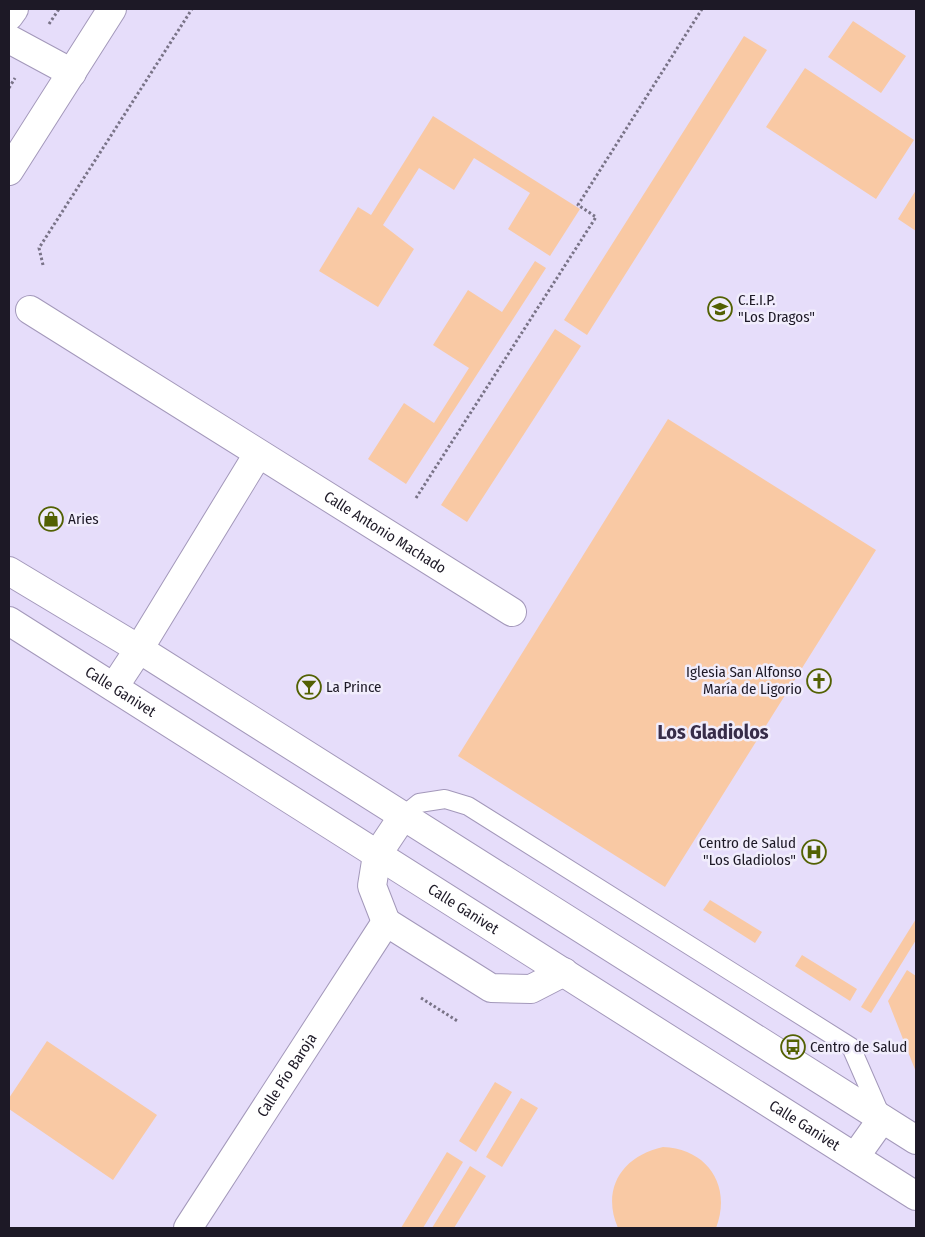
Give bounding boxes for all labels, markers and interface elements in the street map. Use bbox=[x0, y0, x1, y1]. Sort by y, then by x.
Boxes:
place label: C.E.I.P. "Los Dragos" bbox=[738, 291, 815, 326]
school or university icon: C.E.I.P. "Los Dragos" bbox=[707, 296, 733, 322]
street label: Calle Antonio Machado bbox=[321, 488, 450, 577]
shop icon: Aries bbox=[38, 506, 64, 532]
place label: Aries bbox=[68, 510, 99, 528]
street label: Calle Ganivet bbox=[82, 663, 159, 721]
place label: Iglesia San Alfonso María de Ligorio bbox=[686, 663, 802, 698]
church icon: Iglesia San Alfonso María de Ligorio bbox=[806, 668, 832, 694]
bar icon: La Prince bbox=[296, 674, 322, 700]
place label: La Prince bbox=[326, 678, 381, 696]
district label: Los Gladiolos bbox=[657, 720, 769, 744]
place label: Centro de Salud "Los Gladiolos" bbox=[699, 834, 796, 869]
hospital icon: Centro de Salud "Los Gladiolos" bbox=[801, 839, 827, 865]
street label: Calle Ganivet bbox=[425, 880, 502, 938]
street label: Calle Pío Baroja bbox=[253, 1030, 321, 1120]
bus stop icon: Centro de Salud bbox=[780, 1034, 806, 1060]
place label: Centro de Salud bbox=[810, 1038, 907, 1056]
street label: Calle Ganivet bbox=[766, 1096, 843, 1154]

